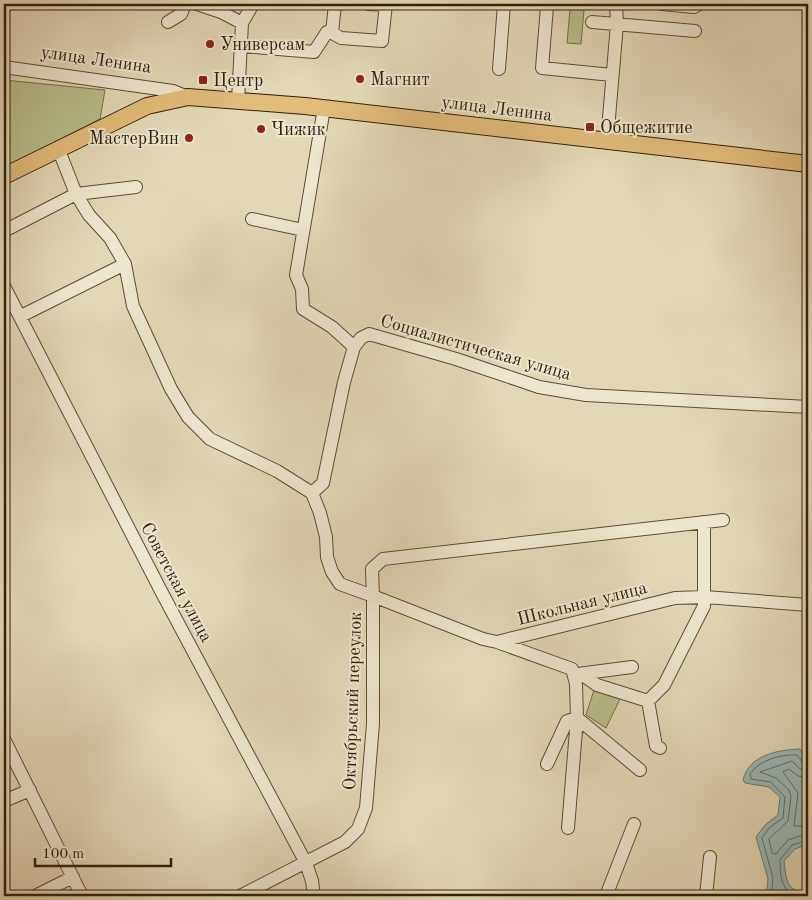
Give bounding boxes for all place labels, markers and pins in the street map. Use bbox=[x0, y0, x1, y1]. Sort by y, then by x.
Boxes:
place label: Универсам bbox=[220, 36, 305, 54]
marker: Универсам bbox=[204, 38, 216, 50]
place label: Магнит bbox=[370, 71, 430, 89]
place label: Центр bbox=[213, 72, 263, 90]
marker: Магнит bbox=[354, 73, 366, 85]
marker: Центр bbox=[197, 74, 209, 86]
place label: Общежитие bbox=[600, 119, 693, 137]
place label: Чижик bbox=[271, 121, 326, 139]
marker: Общежитие bbox=[584, 121, 596, 133]
marker: Чижик bbox=[255, 123, 267, 135]
place label: МастерВин bbox=[89, 130, 179, 148]
marker: МастерВин bbox=[183, 132, 195, 144]

